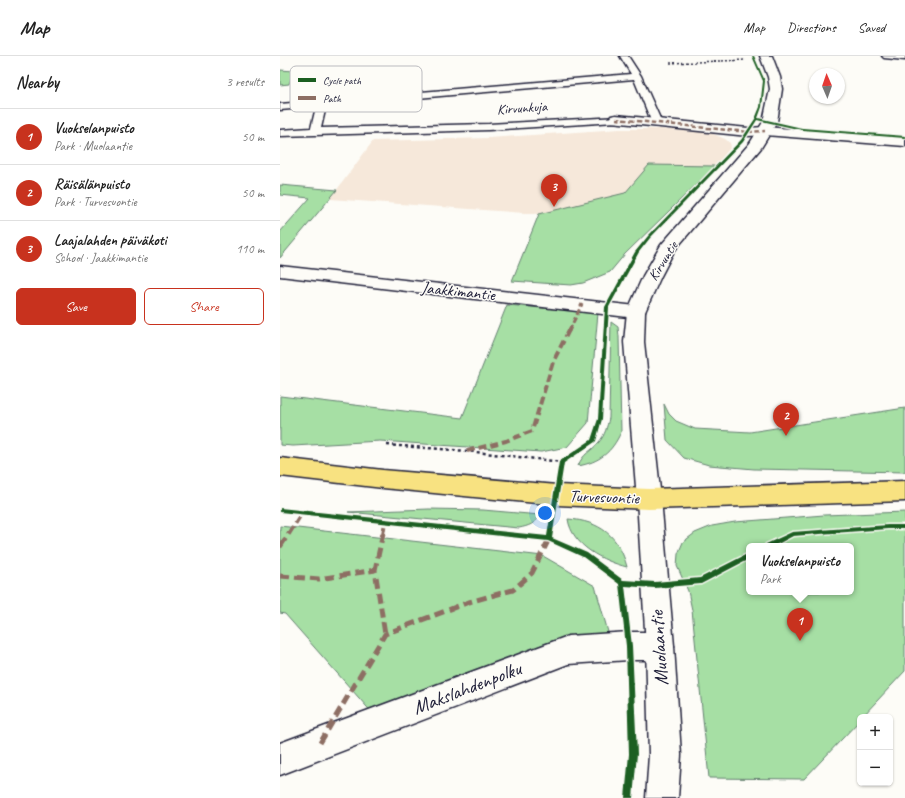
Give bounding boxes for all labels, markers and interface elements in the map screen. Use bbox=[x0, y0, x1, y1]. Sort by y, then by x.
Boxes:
text: Map bbox=[20, 16, 50, 40]
text: Map bbox=[744, 19, 765, 36]
text: Directions bbox=[787, 19, 836, 36]
text: Saved bbox=[858, 19, 885, 36]
legend bbox=[290, 66, 422, 112]
north arrow bbox=[809, 68, 845, 104]
text: Nearby bbox=[16, 72, 59, 93]
text: Cycle path bbox=[323, 73, 362, 87]
text: 3 results bbox=[226, 74, 264, 90]
text: Path bbox=[323, 91, 342, 105]
street label: Kirvunkuja bbox=[496, 98, 548, 118]
text: Vuokselanpuisto bbox=[54, 119, 134, 138]
text: 1 bbox=[26, 129, 32, 145]
text: 50 m bbox=[242, 129, 264, 145]
text: Park · Muolaantie bbox=[54, 138, 132, 154]
pin: 3 bbox=[541, 174, 567, 207]
text: Räisälänpuisto bbox=[54, 175, 129, 194]
text: 2 bbox=[26, 185, 32, 201]
text: 50 m bbox=[242, 185, 264, 201]
text: Park · Turvesuontie bbox=[54, 194, 137, 210]
text: Laajalahden päiväkoti bbox=[54, 231, 167, 250]
street label: Kirvuntie bbox=[644, 237, 682, 284]
text: 3 bbox=[26, 241, 32, 257]
text: 110 m bbox=[236, 241, 264, 257]
text: School · Jaakkimantie bbox=[54, 250, 147, 266]
street label: Jaakkimantie bbox=[419, 277, 497, 305]
button: Save bbox=[16, 288, 136, 325]
button: Share bbox=[144, 288, 264, 325]
pin: 2 bbox=[773, 403, 799, 436]
street label: Turvesuontie bbox=[569, 485, 641, 509]
your location bbox=[535, 503, 555, 523]
popup bbox=[746, 543, 854, 595]
text: Vuokselanpuisto bbox=[760, 552, 840, 571]
text: Park bbox=[760, 571, 781, 587]
street label: Muolaantie bbox=[644, 608, 674, 686]
pin: 1 bbox=[787, 608, 813, 641]
street label: Makslahdenpolku bbox=[409, 655, 526, 720]
map controls bbox=[857, 714, 893, 786]
button: + bbox=[857, 714, 893, 750]
button: − bbox=[857, 750, 893, 786]

